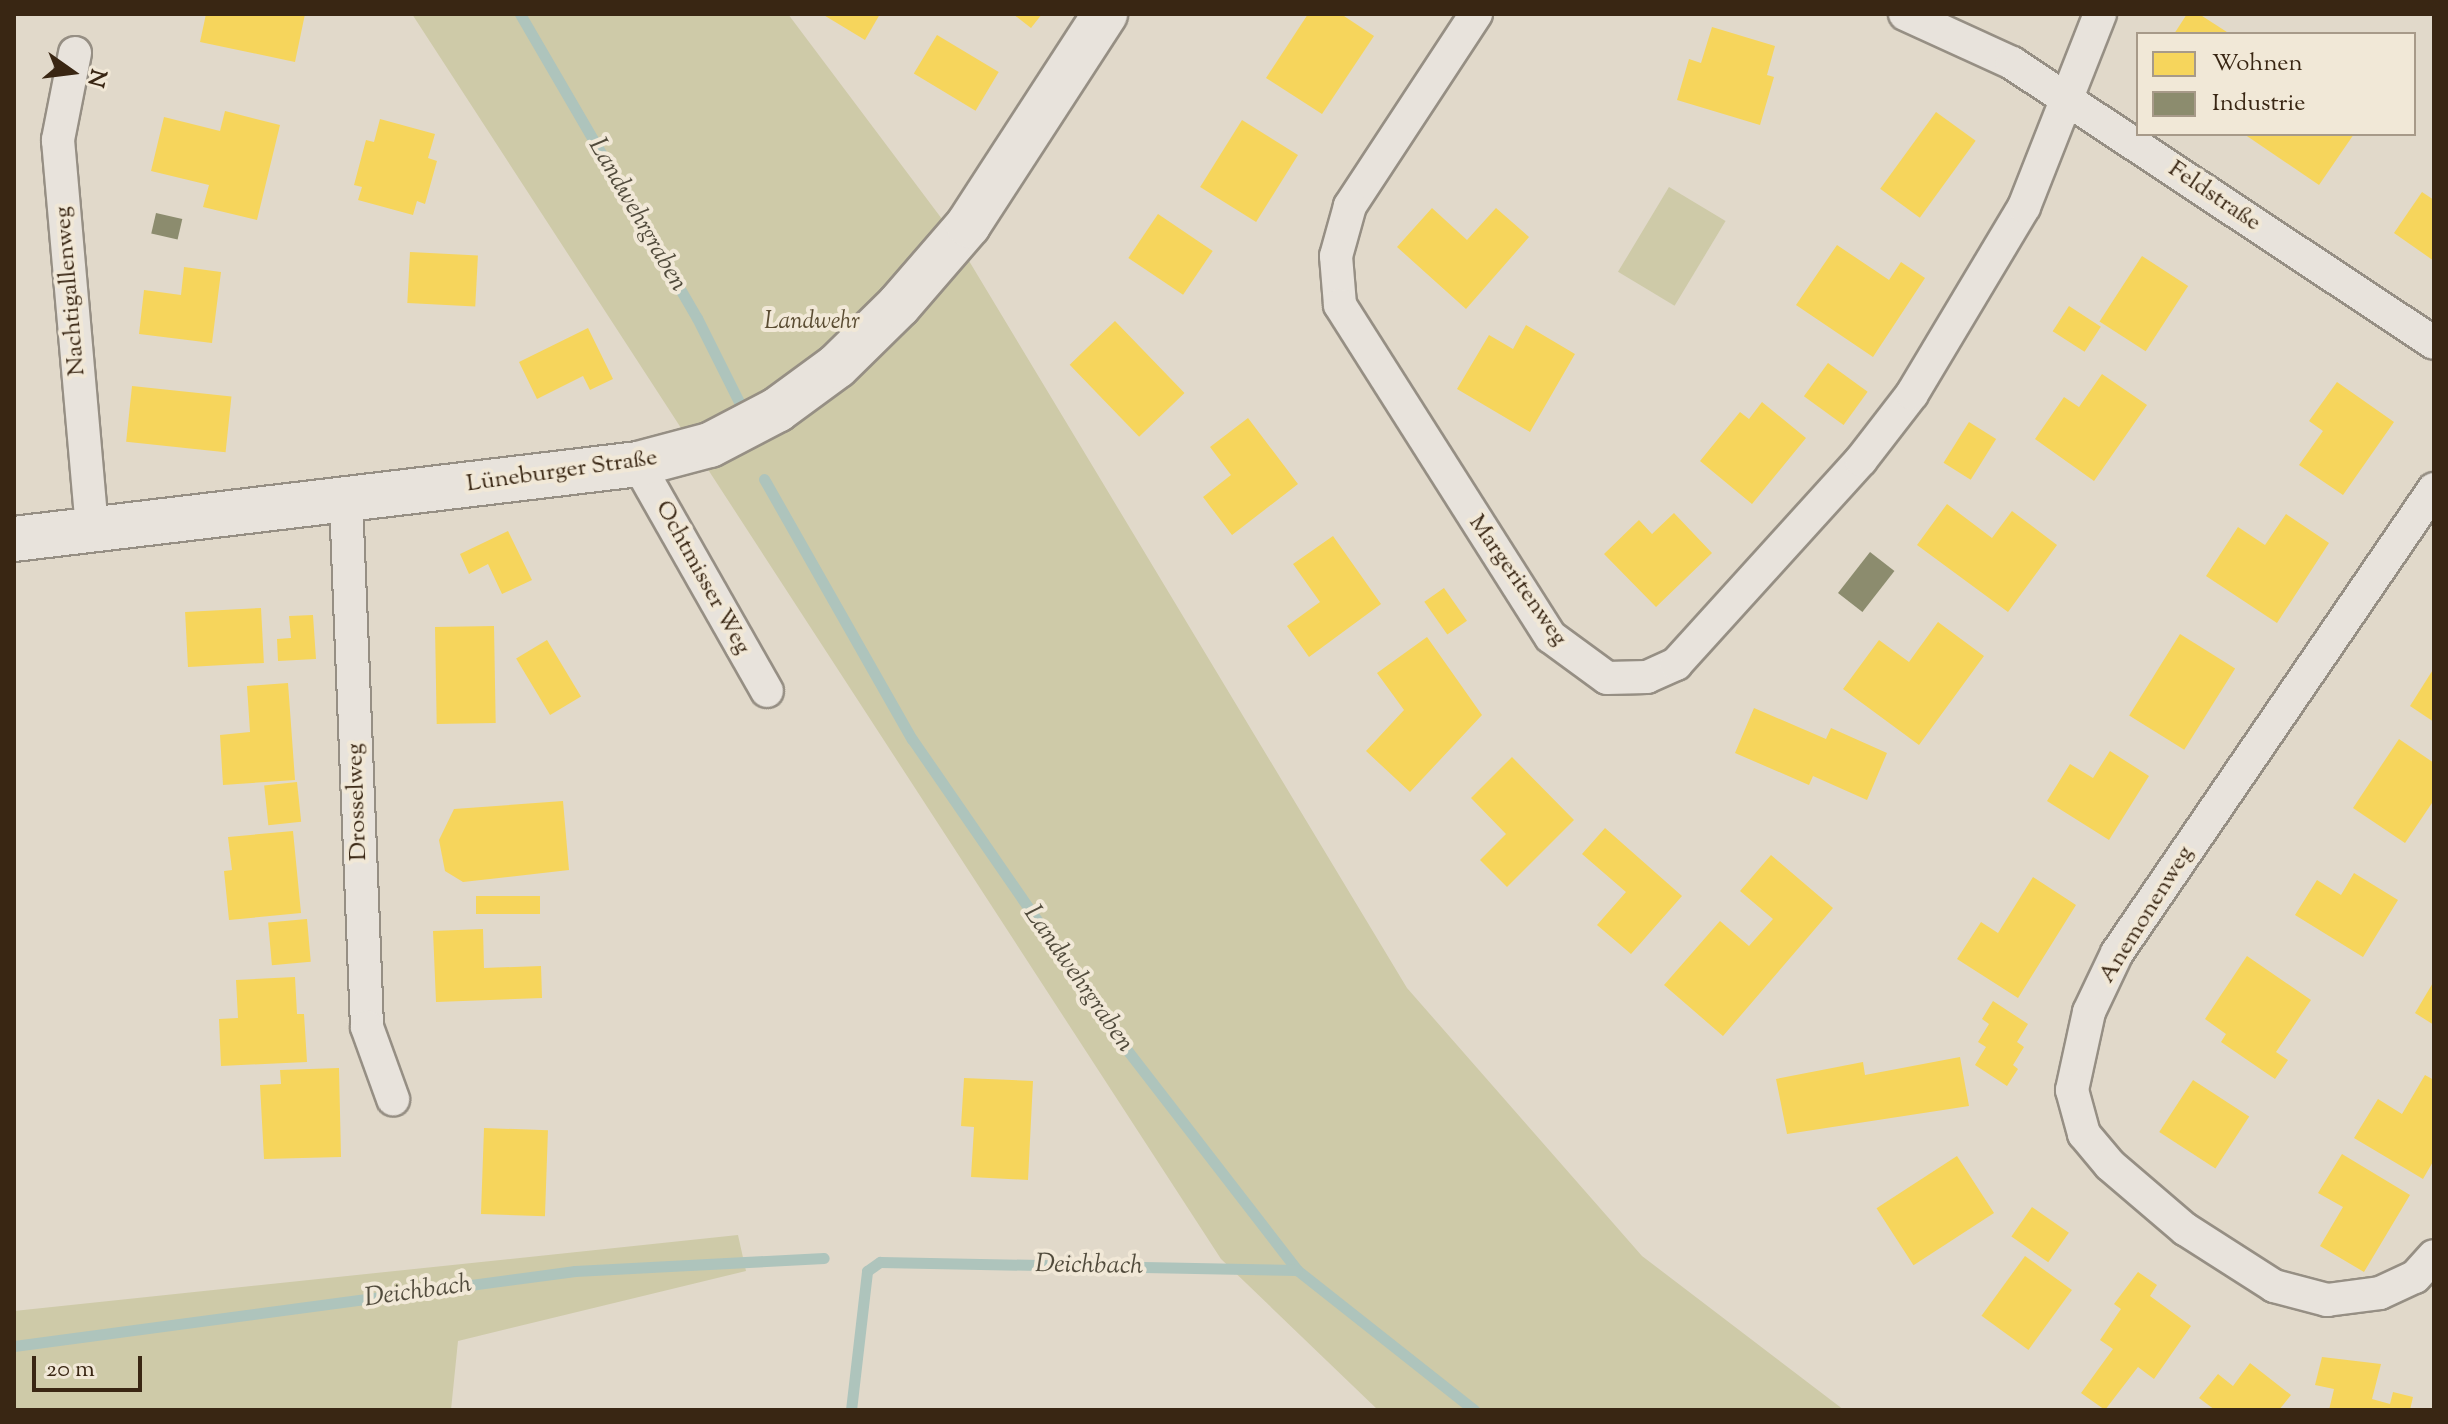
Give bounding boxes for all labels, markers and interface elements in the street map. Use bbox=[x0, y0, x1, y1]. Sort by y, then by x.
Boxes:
north arrow bbox=[32, 32, 112, 112]
legend bbox=[2136, 32, 2416, 136]
text: Wohnen bbox=[2212, 47, 2303, 81]
text: N bbox=[78, 65, 113, 90]
text: Industrie bbox=[2212, 87, 2305, 121]
water label: Landwehrgraben bbox=[581, 133, 693, 297]
street label: Feldstraße bbox=[2162, 156, 2266, 238]
street label: Nachtigallenweg bbox=[49, 205, 93, 377]
park label: Landwehr bbox=[764, 309, 860, 337]
street label: Lüneburger Straße bbox=[465, 444, 659, 500]
street label: Ochtmisser Weg bbox=[648, 496, 756, 660]
street label: Margeritenweg bbox=[1461, 510, 1573, 652]
street label: Drosselweg bbox=[342, 743, 374, 861]
street label: Anemonenweg bbox=[2093, 841, 2201, 989]
water label: Landwehrgraben bbox=[1016, 900, 1140, 1058]
water label: Deichbach bbox=[1035, 1249, 1143, 1283]
water label: Deichbach bbox=[362, 1269, 474, 1315]
scale bar bbox=[36, 1340, 146, 1390]
text: 20 m bbox=[46, 1353, 95, 1387]

